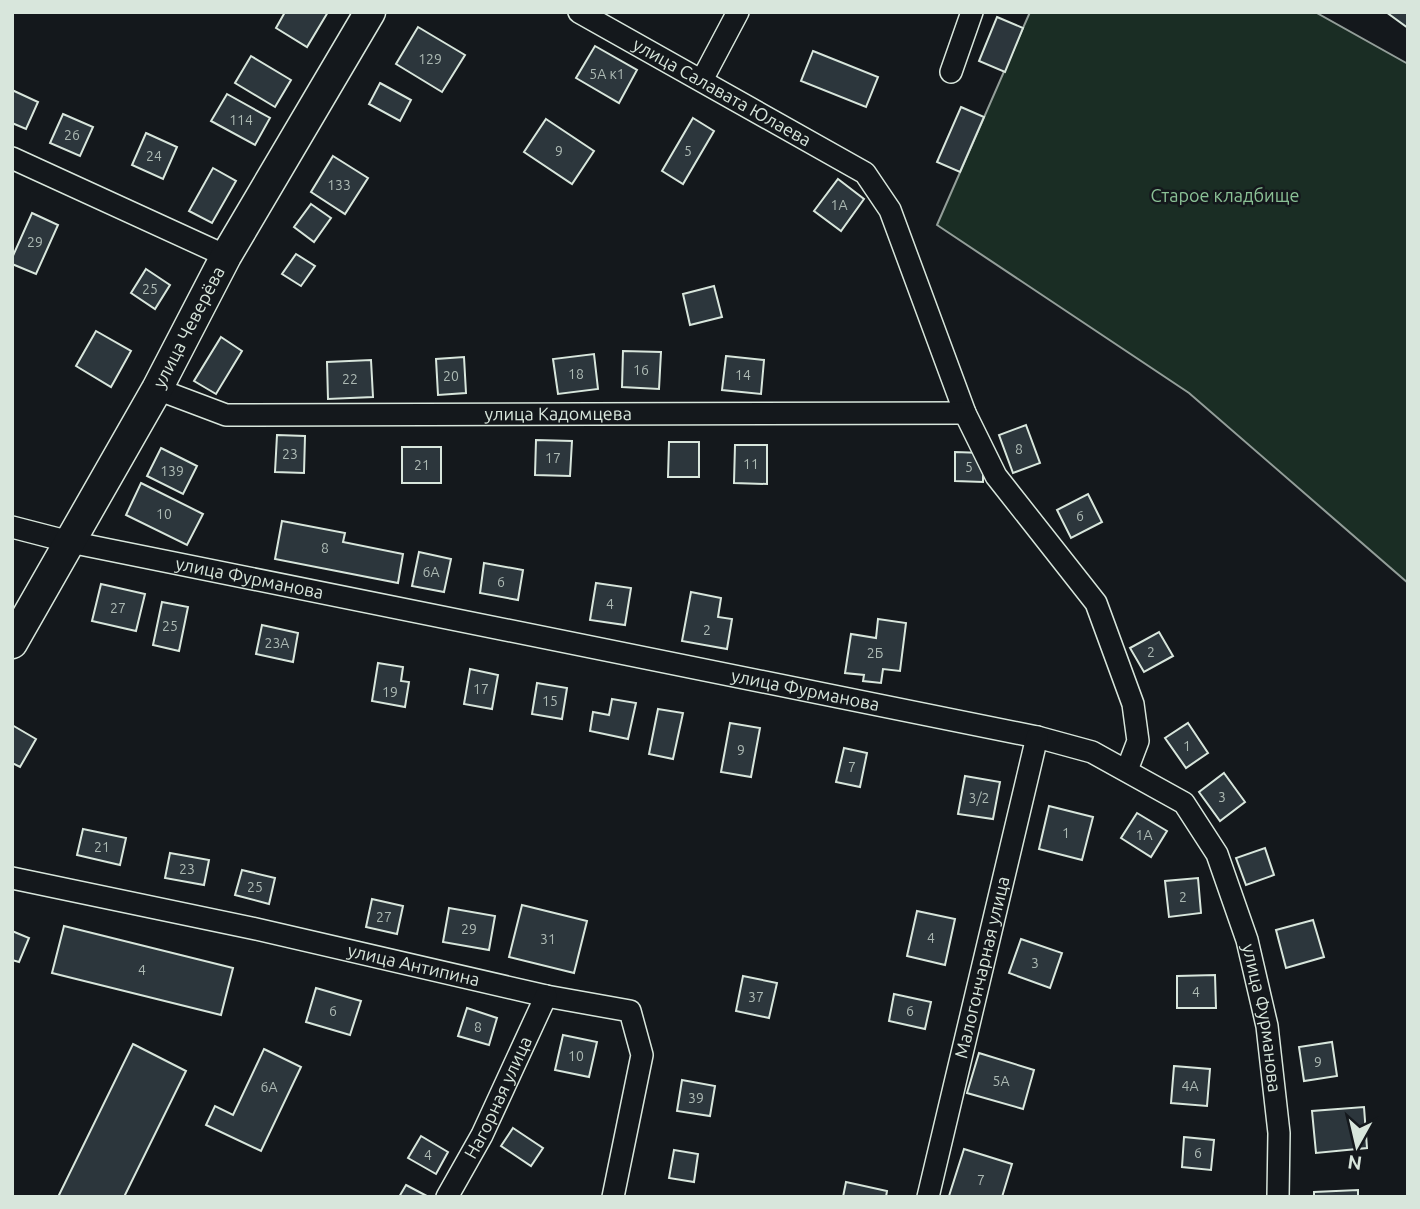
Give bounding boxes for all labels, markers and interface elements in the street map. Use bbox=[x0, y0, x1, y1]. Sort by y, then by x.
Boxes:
street label: улица Салавата Юлаева bbox=[630, 34, 815, 150]
house number: 129 bbox=[418, 51, 442, 67]
house number: 5А к1 bbox=[589, 66, 625, 82]
house number: 114 bbox=[229, 112, 253, 128]
house number: 26 bbox=[64, 127, 80, 143]
house number: 9 bbox=[555, 143, 563, 159]
house number: 5 bbox=[684, 143, 692, 159]
house number: 24 bbox=[146, 148, 162, 164]
house number: 133 bbox=[327, 177, 351, 193]
park label: Старое кладбище bbox=[1151, 185, 1299, 205]
house number: 1А bbox=[831, 197, 848, 213]
house number: 29 bbox=[27, 234, 43, 250]
street label: улица Чеверёва bbox=[148, 263, 228, 391]
house number: 25 bbox=[142, 281, 158, 297]
house number: 16 bbox=[633, 362, 649, 378]
house number: 18 bbox=[568, 366, 584, 382]
house number: 14 bbox=[735, 367, 751, 383]
house number: 20 bbox=[443, 368, 459, 384]
house number: 22 bbox=[342, 371, 358, 387]
street label: улица Кадомцева bbox=[485, 403, 632, 423]
house number: 8 bbox=[1015, 441, 1023, 457]
house number: 23 bbox=[282, 446, 298, 462]
house number: 17 bbox=[545, 450, 561, 466]
house number: 11 bbox=[743, 456, 759, 472]
house number: 21 bbox=[414, 457, 430, 473]
house number: 5 bbox=[965, 459, 973, 475]
house number: 139 bbox=[160, 463, 184, 479]
house number: 10 bbox=[156, 506, 172, 522]
house number: 6 bbox=[1076, 508, 1084, 524]
house number: 8 bbox=[321, 540, 329, 556]
street label: улица Фурманова bbox=[174, 553, 326, 602]
house number: 6А bbox=[423, 564, 440, 580]
house number: 6 bbox=[497, 574, 505, 590]
house number: 4 bbox=[606, 596, 614, 612]
house number: 27 bbox=[110, 600, 126, 616]
house number: 25 bbox=[162, 618, 178, 634]
house number: 2 bbox=[703, 622, 711, 638]
house number: 23А bbox=[265, 635, 289, 651]
house number: 2 bbox=[1147, 644, 1155, 660]
house number: 2Б bbox=[867, 645, 883, 661]
street label: улица Фурманова bbox=[730, 665, 881, 714]
house number: 17 bbox=[473, 681, 489, 697]
house number: 19 bbox=[382, 684, 398, 700]
house number: 15 bbox=[542, 693, 558, 709]
house number: 1 bbox=[1183, 738, 1191, 754]
house number: 9 bbox=[737, 742, 745, 758]
house number: 7 bbox=[848, 759, 856, 775]
house number: 3 bbox=[1218, 789, 1226, 805]
house number: 3/2 bbox=[969, 790, 989, 806]
house number: 1 bbox=[1062, 825, 1070, 841]
house number: 1А bbox=[1136, 827, 1153, 843]
house number: 21 bbox=[94, 839, 110, 855]
house number: 23 bbox=[179, 861, 195, 877]
street label: Малогончарная улица bbox=[950, 874, 1013, 1060]
house number: 25 bbox=[247, 879, 263, 895]
house number: 2 bbox=[1179, 889, 1187, 905]
house number: 27 bbox=[376, 909, 392, 925]
house number: 29 bbox=[461, 921, 477, 937]
house number: 4 bbox=[927, 930, 935, 946]
house number: 31 bbox=[540, 931, 556, 947]
street label: улица Антипина bbox=[346, 939, 482, 989]
street label: улица Фурманова bbox=[1239, 942, 1285, 1093]
house number: 3 bbox=[1031, 955, 1039, 971]
house number: 4 bbox=[138, 962, 146, 978]
house number: 4 bbox=[1192, 984, 1200, 1000]
house number: 37 bbox=[748, 989, 764, 1005]
house number: 6 bbox=[329, 1003, 337, 1019]
house number: 6 bbox=[906, 1003, 914, 1019]
house number: 8 bbox=[474, 1019, 482, 1035]
street label: Нагорная улица bbox=[460, 1033, 535, 1162]
house number: 10 bbox=[568, 1048, 584, 1064]
house number: 9 bbox=[1314, 1054, 1322, 1070]
house number: 5А bbox=[993, 1073, 1010, 1089]
house number: 4А bbox=[1182, 1078, 1199, 1094]
house number: 6А bbox=[261, 1079, 278, 1095]
house number: 39 bbox=[688, 1090, 704, 1106]
north arrow bbox=[1322, 1111, 1392, 1181]
house number: 6 bbox=[1194, 1145, 1202, 1161]
house number: 4 bbox=[424, 1147, 432, 1163]
text: N bbox=[1346, 1151, 1363, 1175]
house number: 7 bbox=[977, 1172, 985, 1188]

